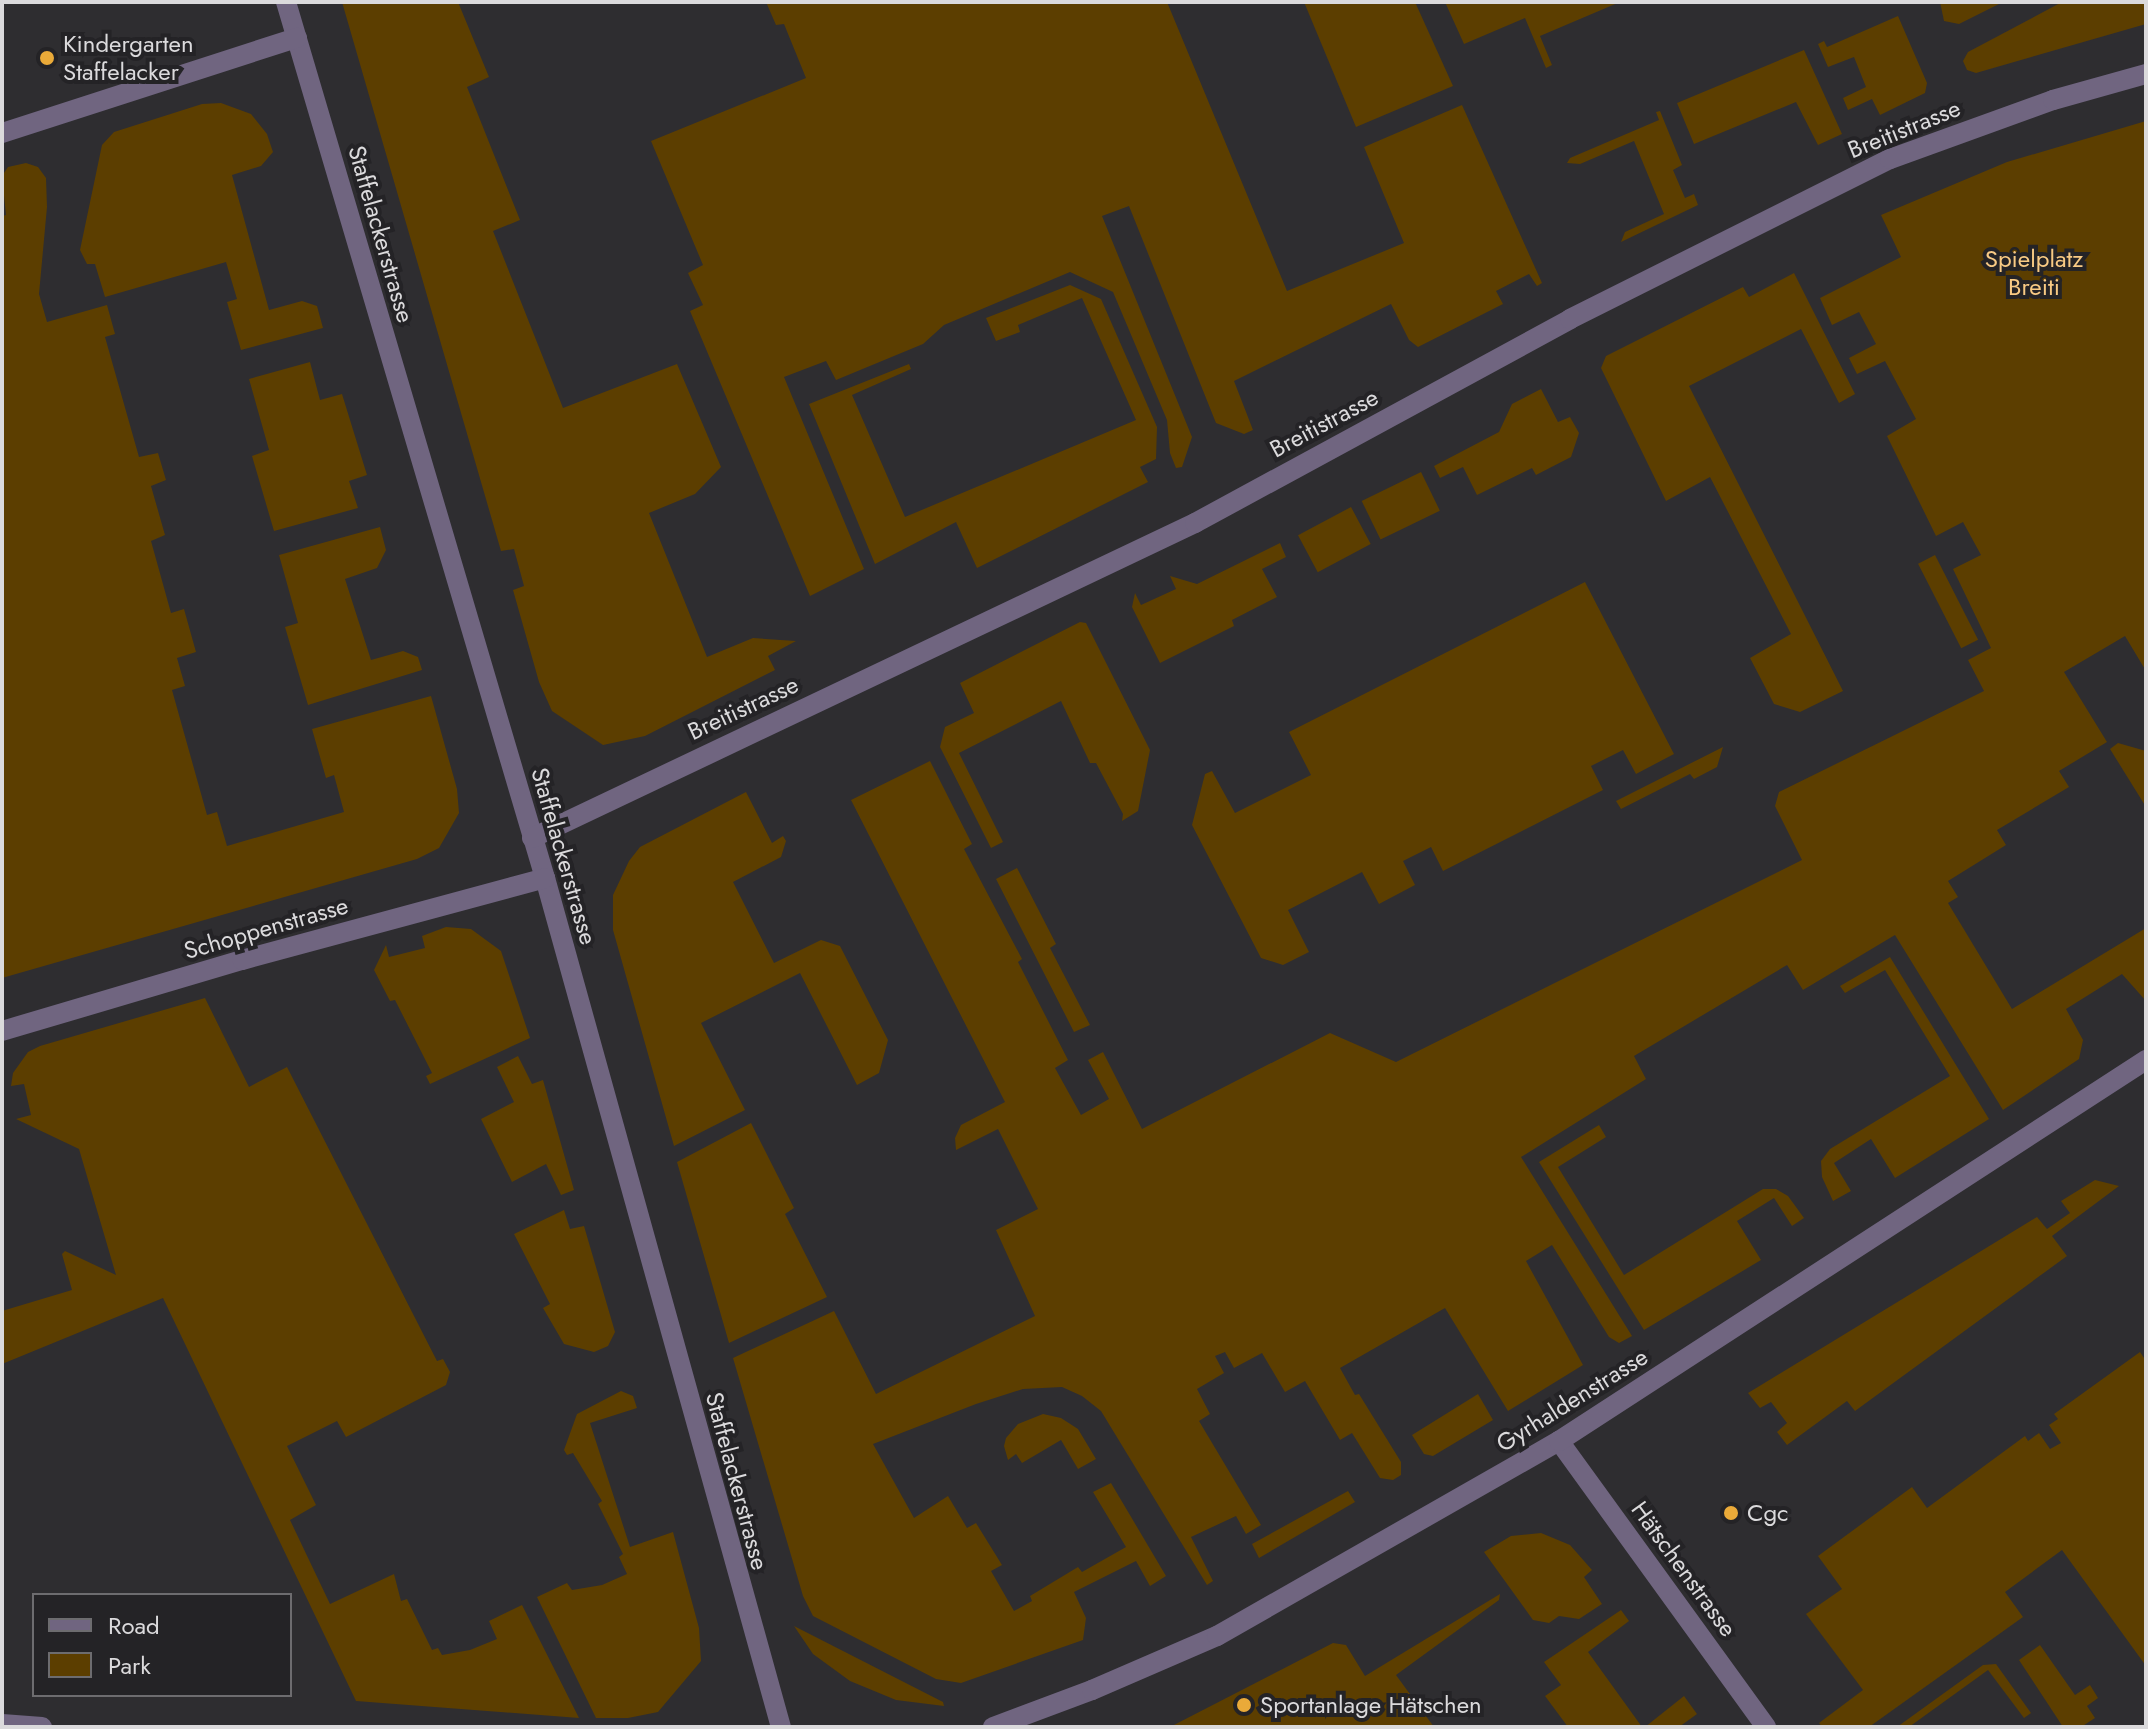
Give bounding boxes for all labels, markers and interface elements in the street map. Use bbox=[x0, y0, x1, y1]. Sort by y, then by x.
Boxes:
place label: Kindergarten Staffelacker bbox=[63, 30, 193, 86]
marker: Kindergarten Staffelacker bbox=[38, 49, 56, 67]
street label: Breitistrasse bbox=[1844, 93, 1964, 165]
street label: Staffelackerstrasse bbox=[342, 142, 420, 326]
park label: Spielplatz Breiti bbox=[1985, 245, 2083, 301]
street label: Breitistrasse bbox=[1265, 382, 1383, 464]
street label: Breitistrasse bbox=[683, 670, 803, 746]
street label: Staffelackerstrasse bbox=[525, 764, 603, 948]
street label: Schoppenstrasse bbox=[181, 891, 351, 965]
street label: Gyrhaldenstrasse bbox=[1491, 1342, 1653, 1458]
street label: Staffelackerstrasse bbox=[699, 1389, 775, 1573]
street label: Hätschenstrasse bbox=[1625, 1496, 1743, 1642]
place label: Cgc bbox=[1747, 1499, 1789, 1527]
marker: Cgc bbox=[1722, 1504, 1740, 1522]
legend bbox=[32, 1593, 292, 1697]
text: Road bbox=[108, 1608, 160, 1643]
text: Park bbox=[108, 1648, 151, 1683]
place label: Sportanlage Hätschen bbox=[1260, 1691, 1482, 1719]
marker: Sportanlage Hätschen bbox=[1235, 1696, 1253, 1714]

